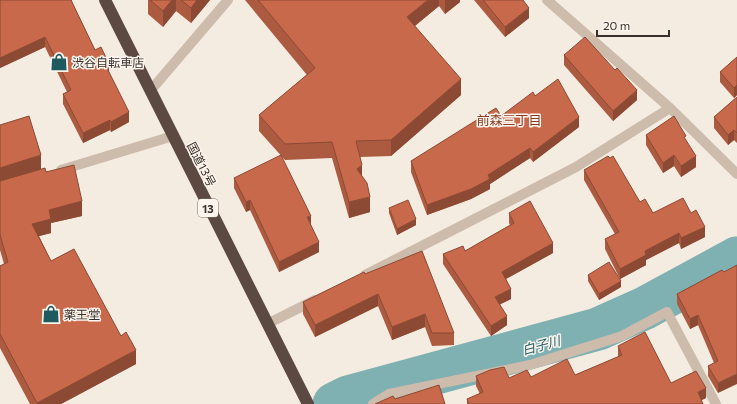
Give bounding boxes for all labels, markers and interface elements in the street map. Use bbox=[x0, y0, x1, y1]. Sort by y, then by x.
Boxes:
scale bar bbox=[597, 12, 669, 38]
text: 20 m bbox=[603, 18, 630, 32]
shop icon: 渋谷自転車店 bbox=[49, 52, 69, 72]
place label: 渋谷自転車店 bbox=[72, 55, 144, 69]
district label: 前森三丁目 bbox=[476, 112, 542, 128]
street label: 国道13号 bbox=[185, 139, 219, 189]
road number: 13 bbox=[198, 199, 218, 217]
shop icon: 薬王堂 bbox=[41, 304, 61, 324]
place label: 薬王堂 bbox=[64, 307, 100, 321]
water label: 白子川 bbox=[520, 332, 564, 358]

